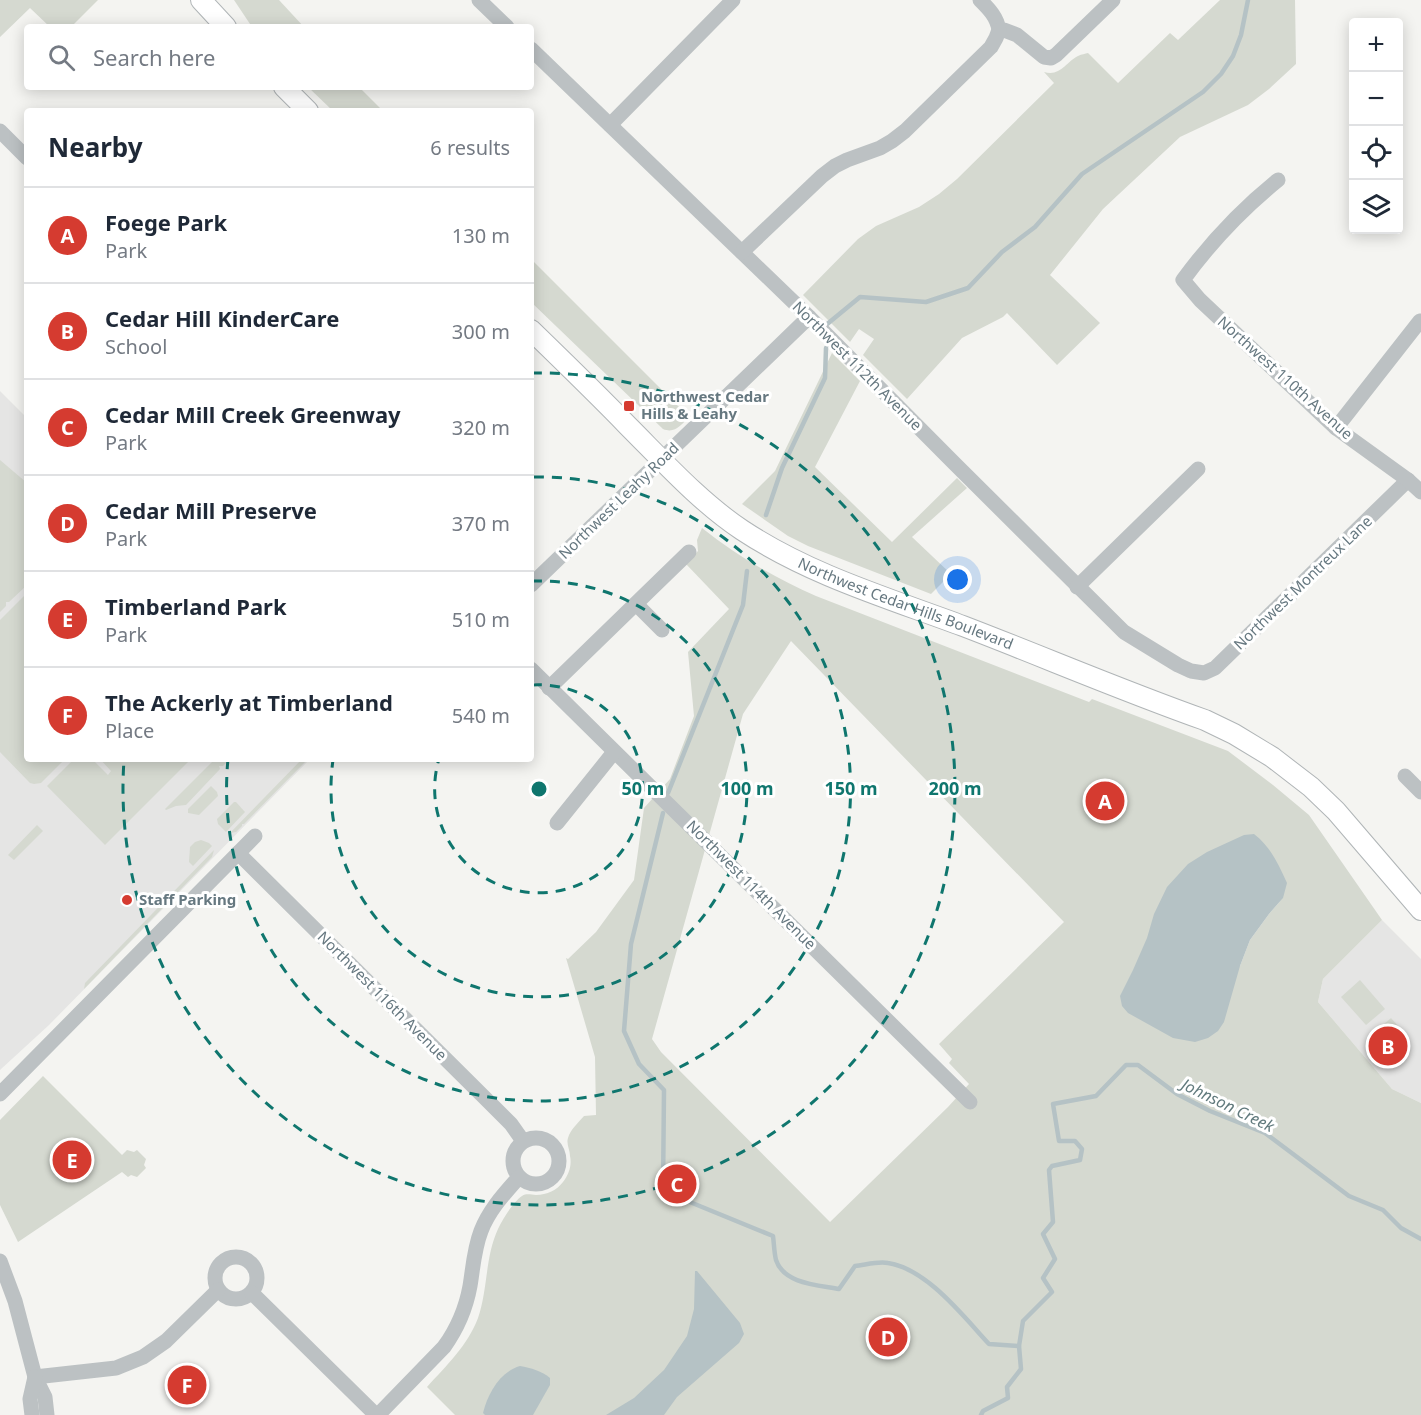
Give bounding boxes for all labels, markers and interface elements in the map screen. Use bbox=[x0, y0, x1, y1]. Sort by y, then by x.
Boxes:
map controls bbox=[1349, 18, 1403, 234]
button: + bbox=[1349, 18, 1403, 72]
search box bbox=[24, 24, 534, 90]
icon: search bbox=[45, 41, 78, 74]
text: Search here bbox=[93, 42, 215, 72]
button: − bbox=[1349, 72, 1403, 126]
button: locate bbox=[1349, 126, 1403, 180]
text: Nearby bbox=[48, 129, 143, 165]
text: 6 results bbox=[430, 134, 510, 161]
button: layers bbox=[1349, 180, 1403, 234]
text: Foege Park bbox=[105, 207, 227, 237]
text: A bbox=[61, 222, 74, 249]
text: 130 m bbox=[452, 222, 510, 249]
text: Park bbox=[105, 237, 147, 264]
street label: Northwest 112th Avenue bbox=[789, 296, 927, 434]
text: Cedar Hill KinderCare bbox=[105, 303, 339, 333]
street label: Northwest 110th Avenue bbox=[1214, 311, 1357, 443]
text: B bbox=[61, 318, 74, 345]
text: 300 m bbox=[452, 318, 510, 345]
text: School bbox=[105, 333, 167, 360]
place label: Northwest Cedar Hills & Leahy bbox=[641, 386, 769, 423]
text: Cedar Mill Creek Greenway bbox=[105, 399, 401, 429]
marker: Northwest Cedar Hills & Leahy bbox=[622, 399, 636, 413]
text: C bbox=[61, 414, 74, 441]
text: 320 m bbox=[452, 414, 510, 441]
text: Park bbox=[105, 429, 147, 456]
street label: Northwest Leahy Road bbox=[554, 438, 683, 563]
text: Cedar Mill Preserve bbox=[105, 495, 317, 525]
text: D bbox=[60, 510, 75, 537]
text: 370 m bbox=[452, 510, 510, 537]
street label: Northwest Montreux Lane bbox=[1229, 511, 1376, 654]
text: Park bbox=[105, 525, 147, 552]
street label: Northwest Cedar Hills Boulevard bbox=[795, 552, 1016, 654]
your location bbox=[943, 565, 972, 594]
text: Timberland Park bbox=[105, 591, 287, 621]
text: E bbox=[62, 606, 73, 633]
text: 510 m bbox=[452, 606, 510, 633]
text: Park bbox=[105, 621, 147, 648]
text: The Ackerly at Timberland bbox=[105, 687, 393, 717]
text: F bbox=[62, 702, 73, 729]
text: 540 m bbox=[452, 702, 510, 729]
text: Place bbox=[105, 717, 154, 744]
text: 50 m bbox=[622, 776, 664, 800]
text: 100 m bbox=[720, 776, 774, 800]
text: 150 m bbox=[824, 776, 878, 800]
text: 200 m bbox=[928, 776, 982, 800]
pin: A bbox=[1086, 778, 1124, 824]
centre of rings bbox=[529, 779, 549, 799]
street label: Northwest 114th Avenue bbox=[683, 815, 821, 953]
place label: Staff Parking bbox=[139, 889, 236, 909]
marker: Staff Parking bbox=[120, 893, 134, 907]
street label: Northwest 116th Avenue bbox=[314, 926, 452, 1064]
pin: B bbox=[1368, 1024, 1408, 1068]
water label: Johnson Creek bbox=[1175, 1072, 1279, 1137]
pin: E bbox=[52, 1138, 92, 1182]
pin: C bbox=[658, 1162, 696, 1206]
pin: D bbox=[868, 1314, 908, 1360]
pin: F bbox=[168, 1362, 207, 1408]

